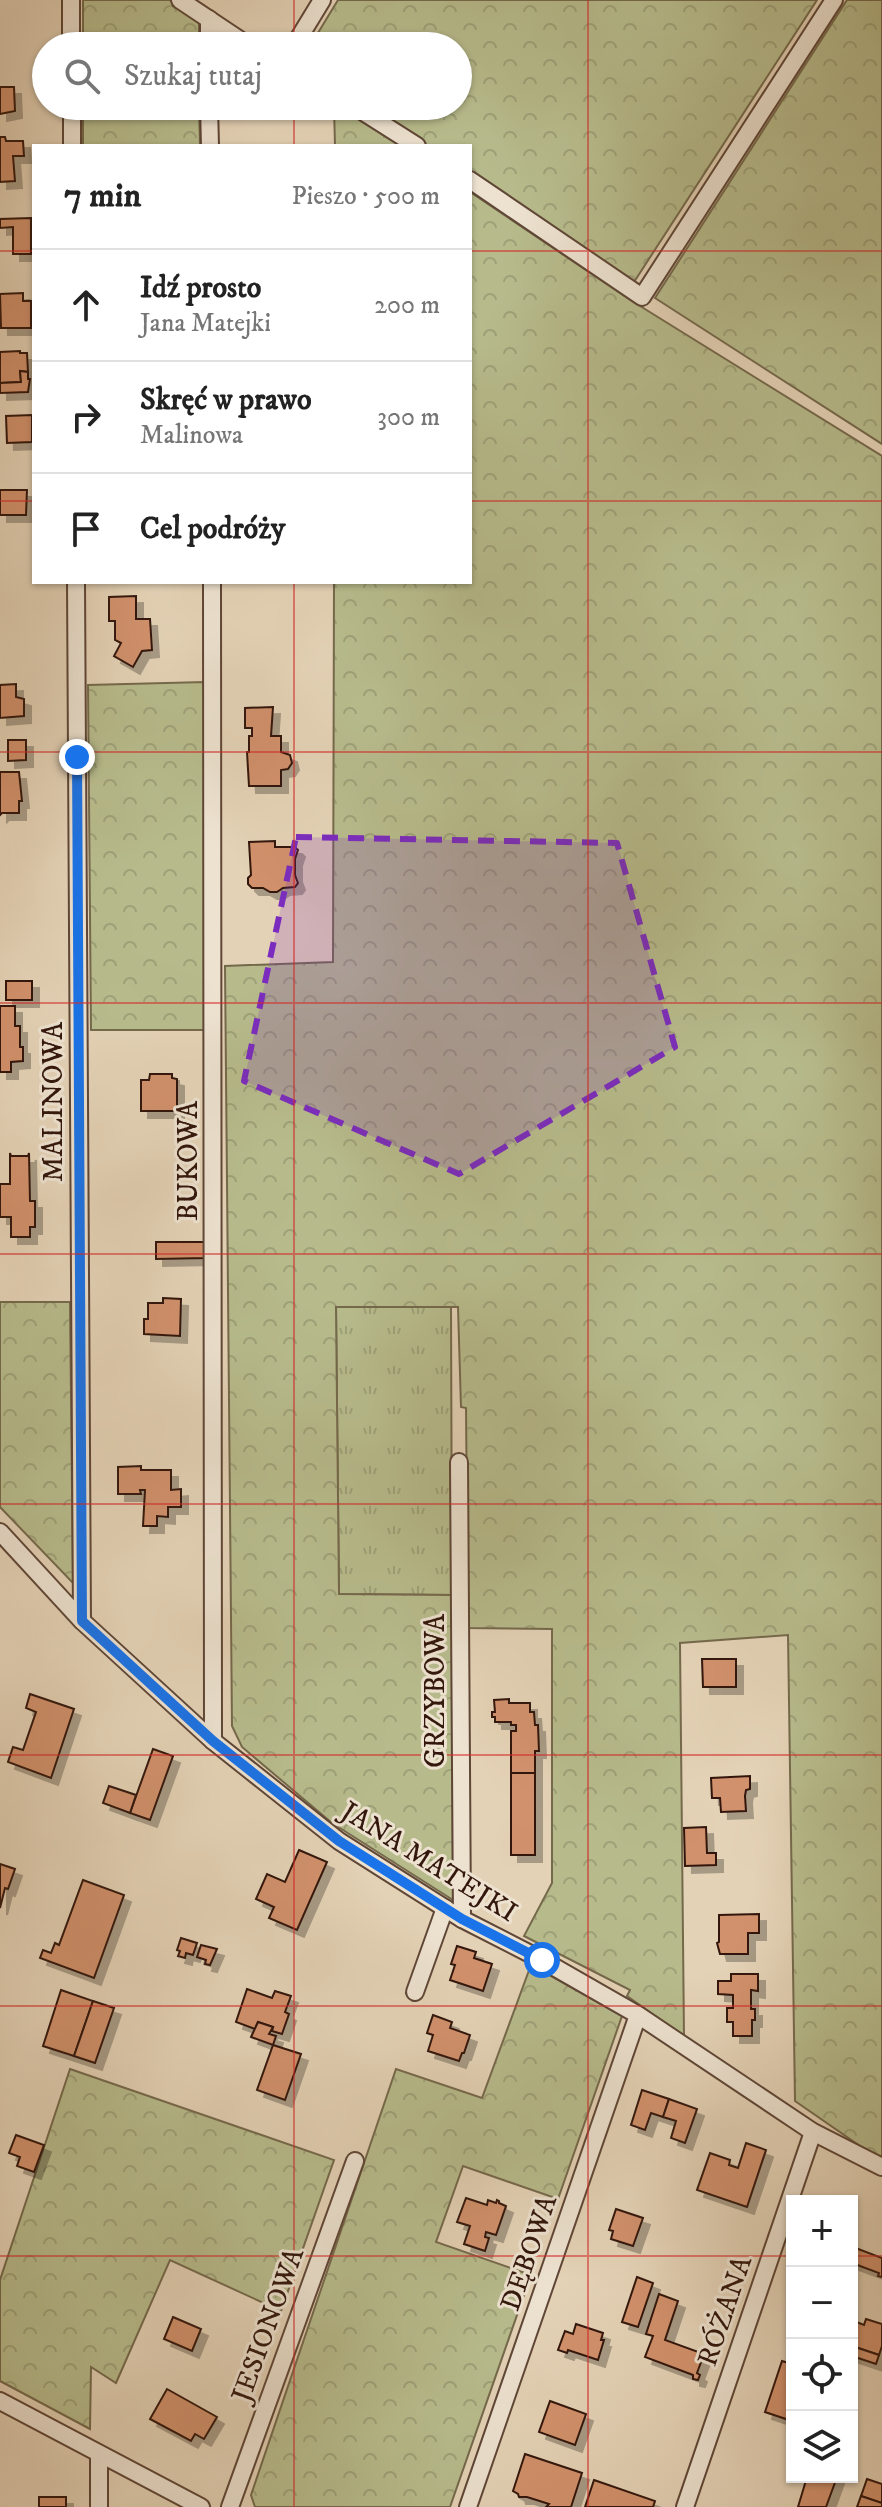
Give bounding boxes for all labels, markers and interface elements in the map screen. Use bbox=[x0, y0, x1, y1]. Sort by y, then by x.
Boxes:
search box bbox=[32, 32, 472, 120]
icon: search bbox=[60, 54, 104, 98]
text: Szukaj tutaj bbox=[124, 58, 262, 95]
text: 7 min bbox=[64, 175, 141, 217]
text: Pieszo · 500 m bbox=[291, 180, 440, 213]
text: Idź prosto bbox=[140, 270, 261, 307]
icon: ahead bbox=[64, 283, 108, 327]
text: 200 m bbox=[374, 289, 440, 322]
text: Jana Matejki bbox=[140, 307, 271, 340]
text: Skręć w prawo bbox=[140, 382, 312, 419]
icon: right bbox=[64, 395, 108, 439]
text: 300 m bbox=[377, 401, 440, 434]
text: Malinowa bbox=[140, 419, 243, 452]
icon: arrive bbox=[64, 507, 108, 551]
text: Cel podróży bbox=[140, 511, 285, 548]
route end bbox=[59, 739, 95, 775]
street label: MALINOWA bbox=[36, 1021, 71, 1182]
street label: BUKOWA bbox=[171, 1100, 206, 1221]
street label: GRZYBOWA bbox=[418, 1613, 453, 1768]
street label: JANA MATEJKI bbox=[332, 1792, 524, 1930]
route start bbox=[524, 1942, 560, 1978]
street label: DĘBOWA bbox=[493, 2189, 565, 2316]
map controls bbox=[786, 2195, 858, 2483]
button: + bbox=[786, 2195, 858, 2267]
street label: JESIONOWA bbox=[223, 2242, 312, 2410]
street label: RÓŻANA bbox=[689, 2250, 761, 2371]
button: − bbox=[786, 2267, 858, 2339]
button: locate bbox=[786, 2339, 858, 2411]
button: layers bbox=[786, 2411, 858, 2483]

